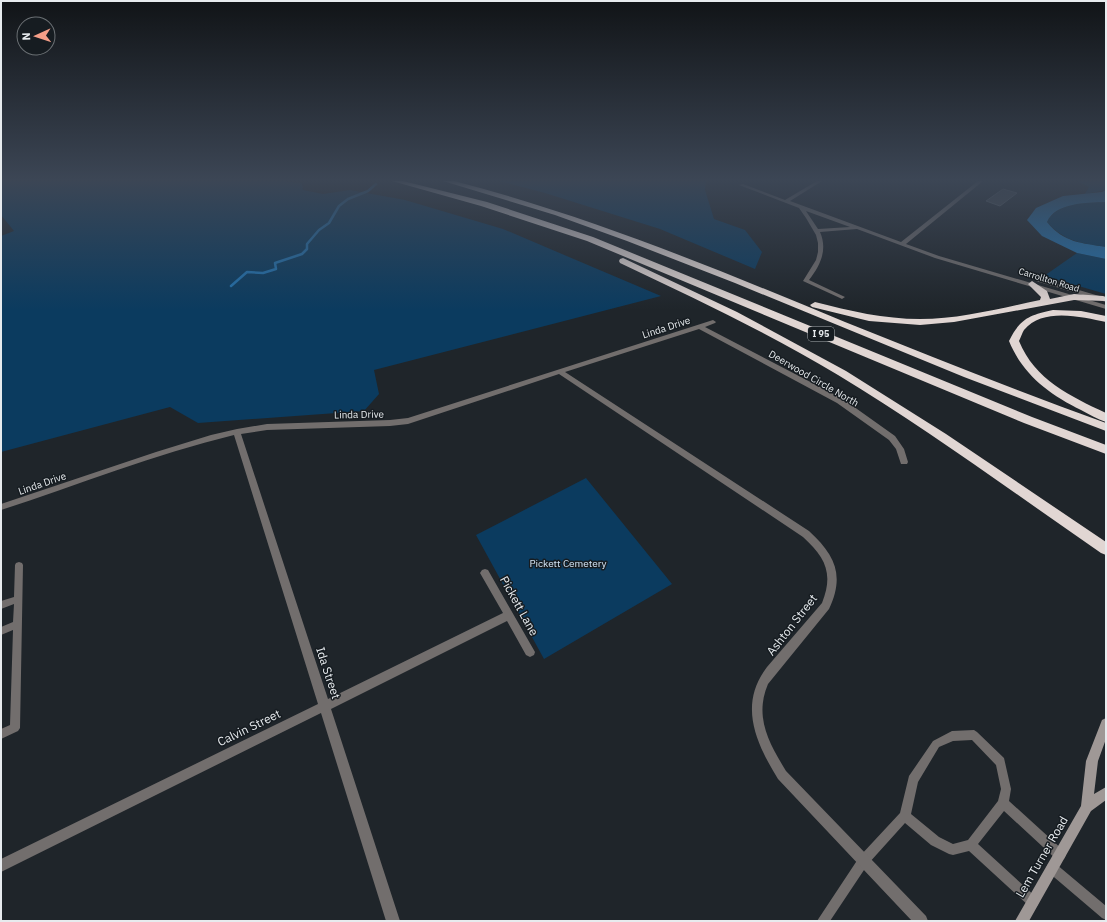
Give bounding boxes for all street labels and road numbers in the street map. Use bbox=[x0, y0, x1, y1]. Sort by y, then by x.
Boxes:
street label: Carrollton Road bbox=[1017, 265, 1081, 294]
street label: Linda Drive bbox=[640, 313, 692, 341]
road number: I 95 bbox=[808, 327, 834, 341]
street label: Deerwood Circle North bbox=[766, 347, 861, 410]
street label: Linda Drive bbox=[334, 408, 385, 421]
street label: Linda Drive bbox=[16, 469, 68, 498]
street label: Pickett Lane bbox=[497, 573, 542, 639]
street label: Ashton Street bbox=[763, 591, 820, 658]
street label: Ida Street bbox=[313, 645, 344, 701]
street label: Calvin Street bbox=[215, 706, 283, 749]
street label: Lem Turner Road bbox=[1012, 813, 1071, 900]

